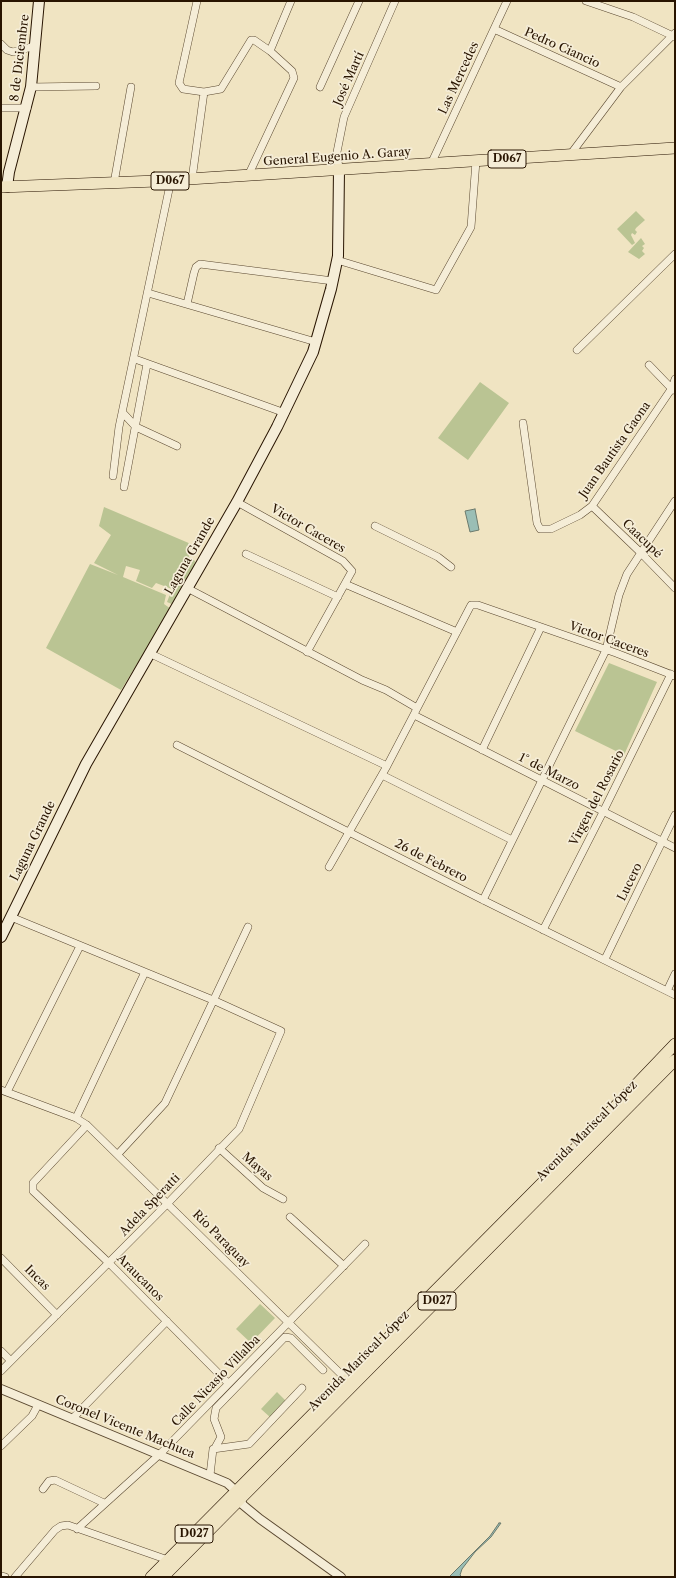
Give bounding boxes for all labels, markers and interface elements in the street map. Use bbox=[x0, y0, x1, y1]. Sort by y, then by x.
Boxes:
street label: 8 de Diciembre bbox=[8, 14, 32, 102]
street label: Pedro Ciancio bbox=[522, 25, 602, 71]
street label: Las Mercedes bbox=[436, 39, 482, 117]
street label: José Martí bbox=[331, 50, 367, 108]
street label: General Eugenio A. Garay bbox=[263, 145, 411, 169]
road number: D067 bbox=[488, 150, 526, 168]
road number: D067 bbox=[151, 172, 189, 190]
street label: Juan Bautista Gaona bbox=[576, 399, 654, 501]
street label: Victor Caceres bbox=[268, 502, 348, 556]
street label: Laguna Grande bbox=[162, 515, 218, 597]
street label: Caacupé bbox=[619, 517, 665, 561]
street label: Victor Caceres bbox=[567, 619, 651, 661]
street label: Virgen del Rosario bbox=[567, 748, 627, 848]
street label: 1° de Marzo bbox=[516, 751, 582, 793]
street label: Laguna Grande bbox=[7, 799, 59, 883]
street label: 26 de Febrero bbox=[392, 837, 470, 885]
street label: Lucero bbox=[615, 861, 645, 903]
street label: Avenida Mariscal López bbox=[534, 1078, 640, 1184]
street label: Mayas bbox=[239, 1150, 275, 1184]
street label: Adela Speratti bbox=[117, 1171, 183, 1239]
street label: Río Paraguay bbox=[189, 1207, 253, 1271]
street label: Araucanos bbox=[114, 1252, 166, 1304]
street label: Incas bbox=[21, 1262, 53, 1294]
road number: D027 bbox=[418, 1292, 456, 1310]
street label: Avenida Mariscal López bbox=[306, 1308, 412, 1414]
street label: Calle Nicasio Villalba bbox=[169, 1332, 263, 1430]
street label: Coronel Vicente Machuca bbox=[53, 1392, 197, 1462]
road number: D027 bbox=[175, 1525, 213, 1543]

